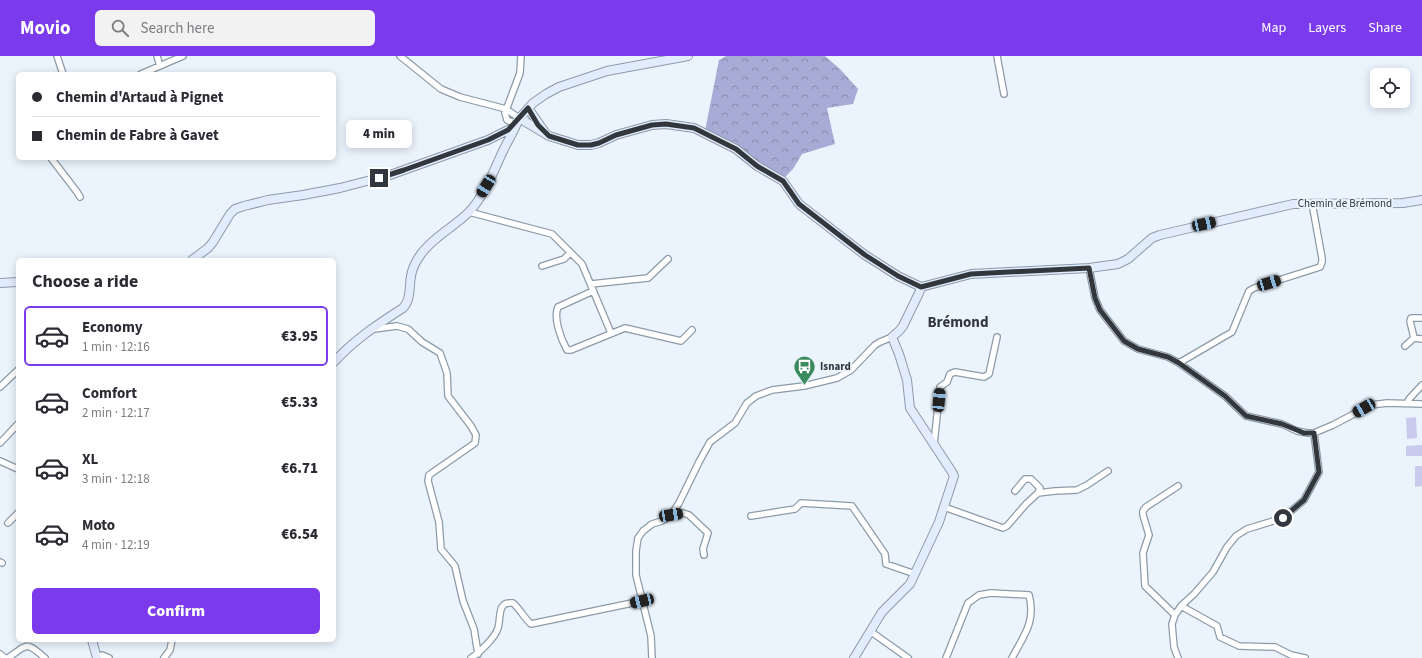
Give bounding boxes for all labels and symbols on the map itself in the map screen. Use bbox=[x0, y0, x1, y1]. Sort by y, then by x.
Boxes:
callout: 4 min bbox=[346, 120, 412, 148]
route end bbox=[370, 169, 388, 187]
car bbox=[475, 173, 497, 199]
street label: Chemin de Brémond bbox=[1298, 196, 1392, 211]
car bbox=[1191, 216, 1217, 232]
car bbox=[1256, 274, 1282, 292]
district label: Brémond bbox=[927, 312, 989, 333]
bus stop icon: Isnard bbox=[791, 353, 817, 386]
place label: Isnard bbox=[820, 359, 851, 374]
car bbox=[932, 388, 946, 412]
car bbox=[1351, 397, 1377, 419]
car bbox=[658, 507, 684, 523]
route start bbox=[1274, 509, 1292, 527]
car bbox=[629, 592, 655, 610]

